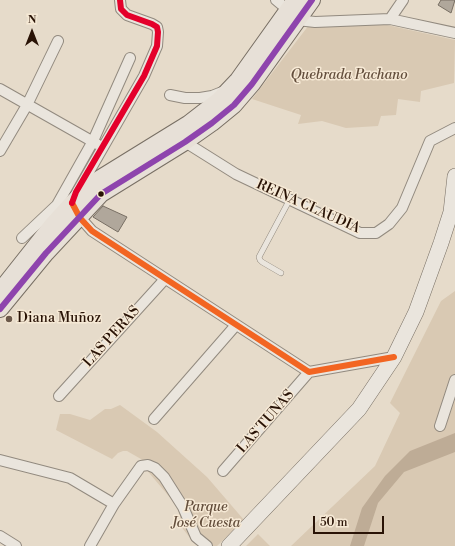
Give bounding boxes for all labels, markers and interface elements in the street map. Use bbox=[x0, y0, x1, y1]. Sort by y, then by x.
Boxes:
north arrow bbox=[12, 12, 52, 52]
text: N bbox=[28, 13, 36, 27]
park label: Quebrada Pachano bbox=[290, 68, 408, 84]
street label: REINA CLAUDIA bbox=[253, 177, 363, 237]
unlabelled marker bbox=[96, 189, 106, 199]
street label: LAS PERAS bbox=[80, 303, 144, 371]
place label: Diana Muñoz bbox=[17, 311, 101, 327]
marker: Diana Muñoz bbox=[4, 314, 14, 324]
street label: LAS TUNAS bbox=[234, 387, 298, 457]
park label: Parque José Cuesta bbox=[172, 500, 240, 532]
scale bar bbox=[315, 508, 386, 534]
text: 50 m bbox=[320, 515, 348, 530]

